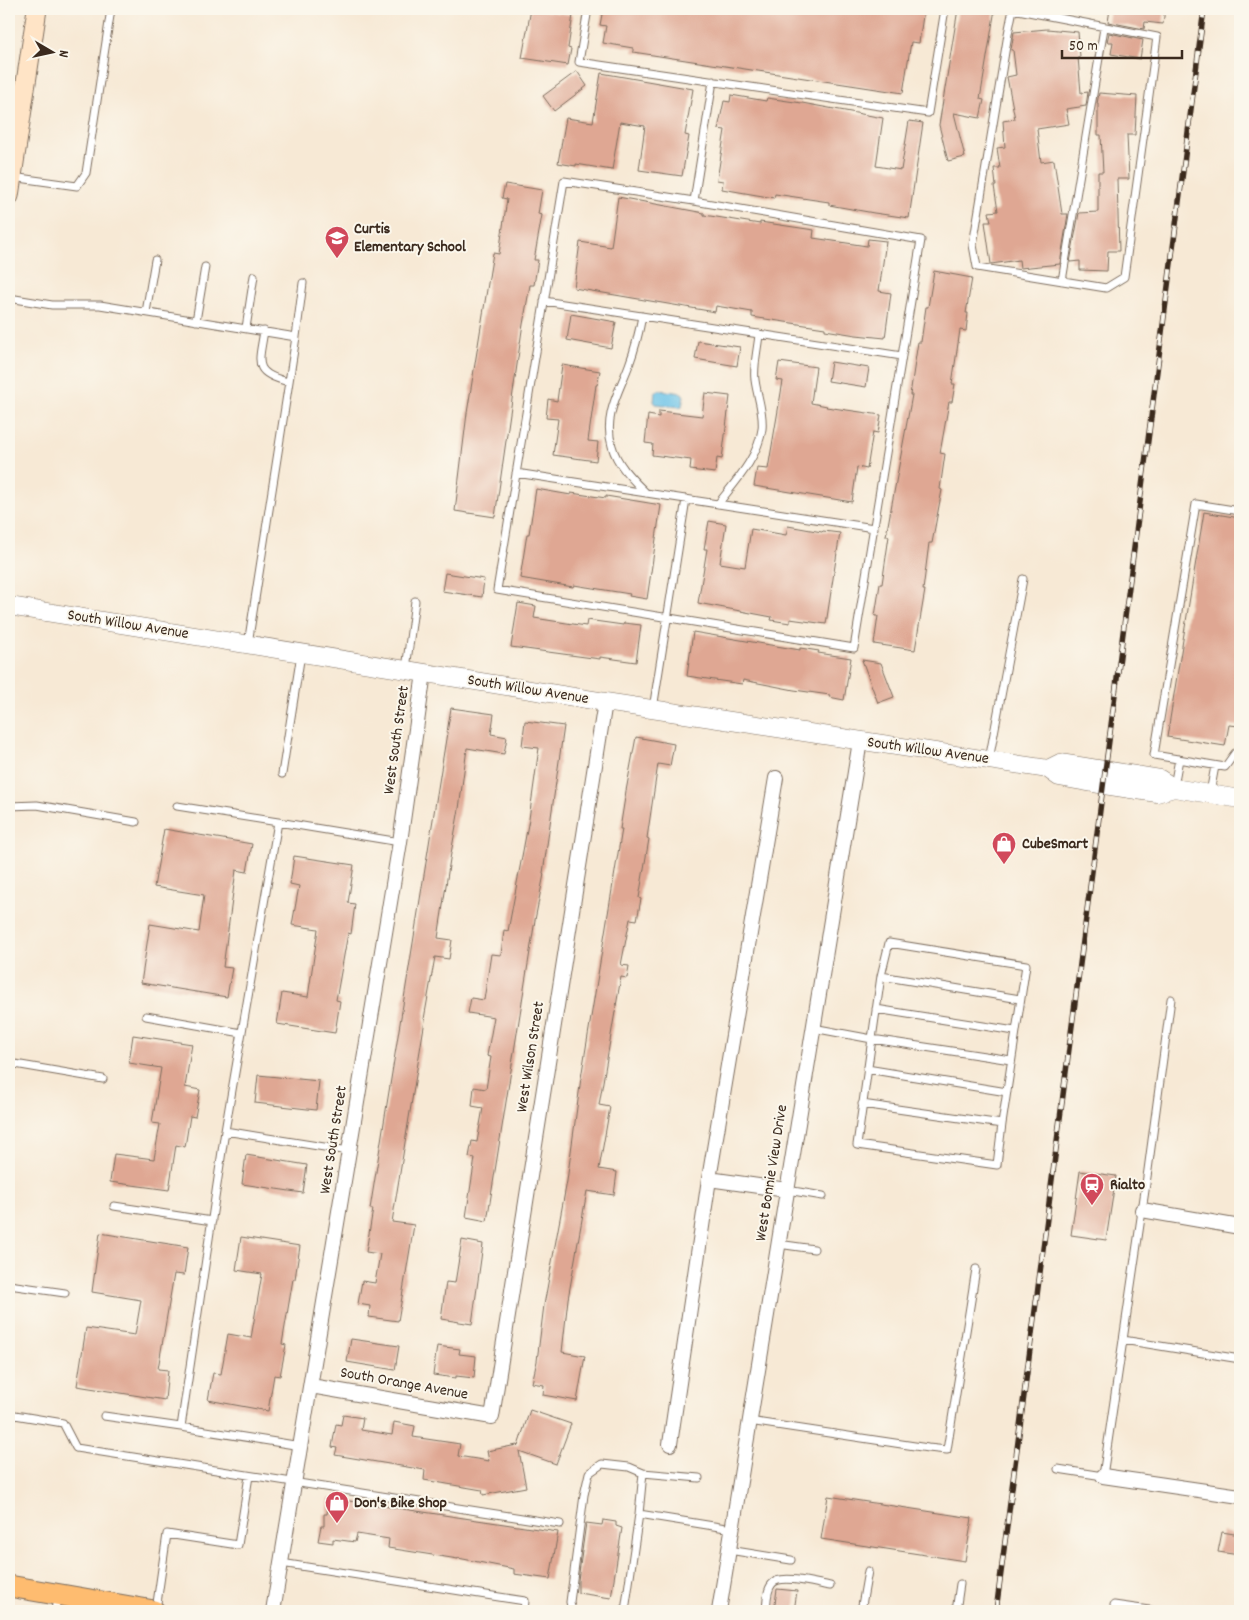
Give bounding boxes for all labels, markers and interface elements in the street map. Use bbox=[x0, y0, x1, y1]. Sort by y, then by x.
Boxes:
north arrow bbox=[28, 28, 78, 78]
scale bar bbox=[1062, 28, 1182, 60]
text: 50 m bbox=[1069, 36, 1098, 58]
text: N bbox=[52, 49, 73, 59]
place label: Curtis Elementary School bbox=[354, 218, 466, 259]
school or university icon: Curtis Elementary School bbox=[324, 225, 350, 259]
street label: South Willow Avenue bbox=[66, 604, 190, 646]
street label: South Willow Avenue bbox=[466, 669, 590, 711]
street label: West South Street bbox=[378, 684, 416, 796]
street label: South Willow Avenue bbox=[866, 731, 990, 771]
shop icon: CubeSmart bbox=[991, 831, 1017, 865]
place label: CubeSmart bbox=[1022, 833, 1088, 856]
street label: West Wilson Street bbox=[511, 1000, 551, 1114]
street label: West South Street bbox=[314, 1084, 354, 1196]
street label: West Bonnie View Drive bbox=[750, 1103, 794, 1243]
station icon: Rialto bbox=[1079, 1172, 1105, 1206]
place label: Rialto bbox=[1110, 1174, 1145, 1197]
street label: South Orange Avenue bbox=[338, 1361, 470, 1407]
shop icon: Don's Bike Shop bbox=[324, 1490, 350, 1524]
place label: Don's Bike Shop bbox=[354, 1492, 447, 1515]

